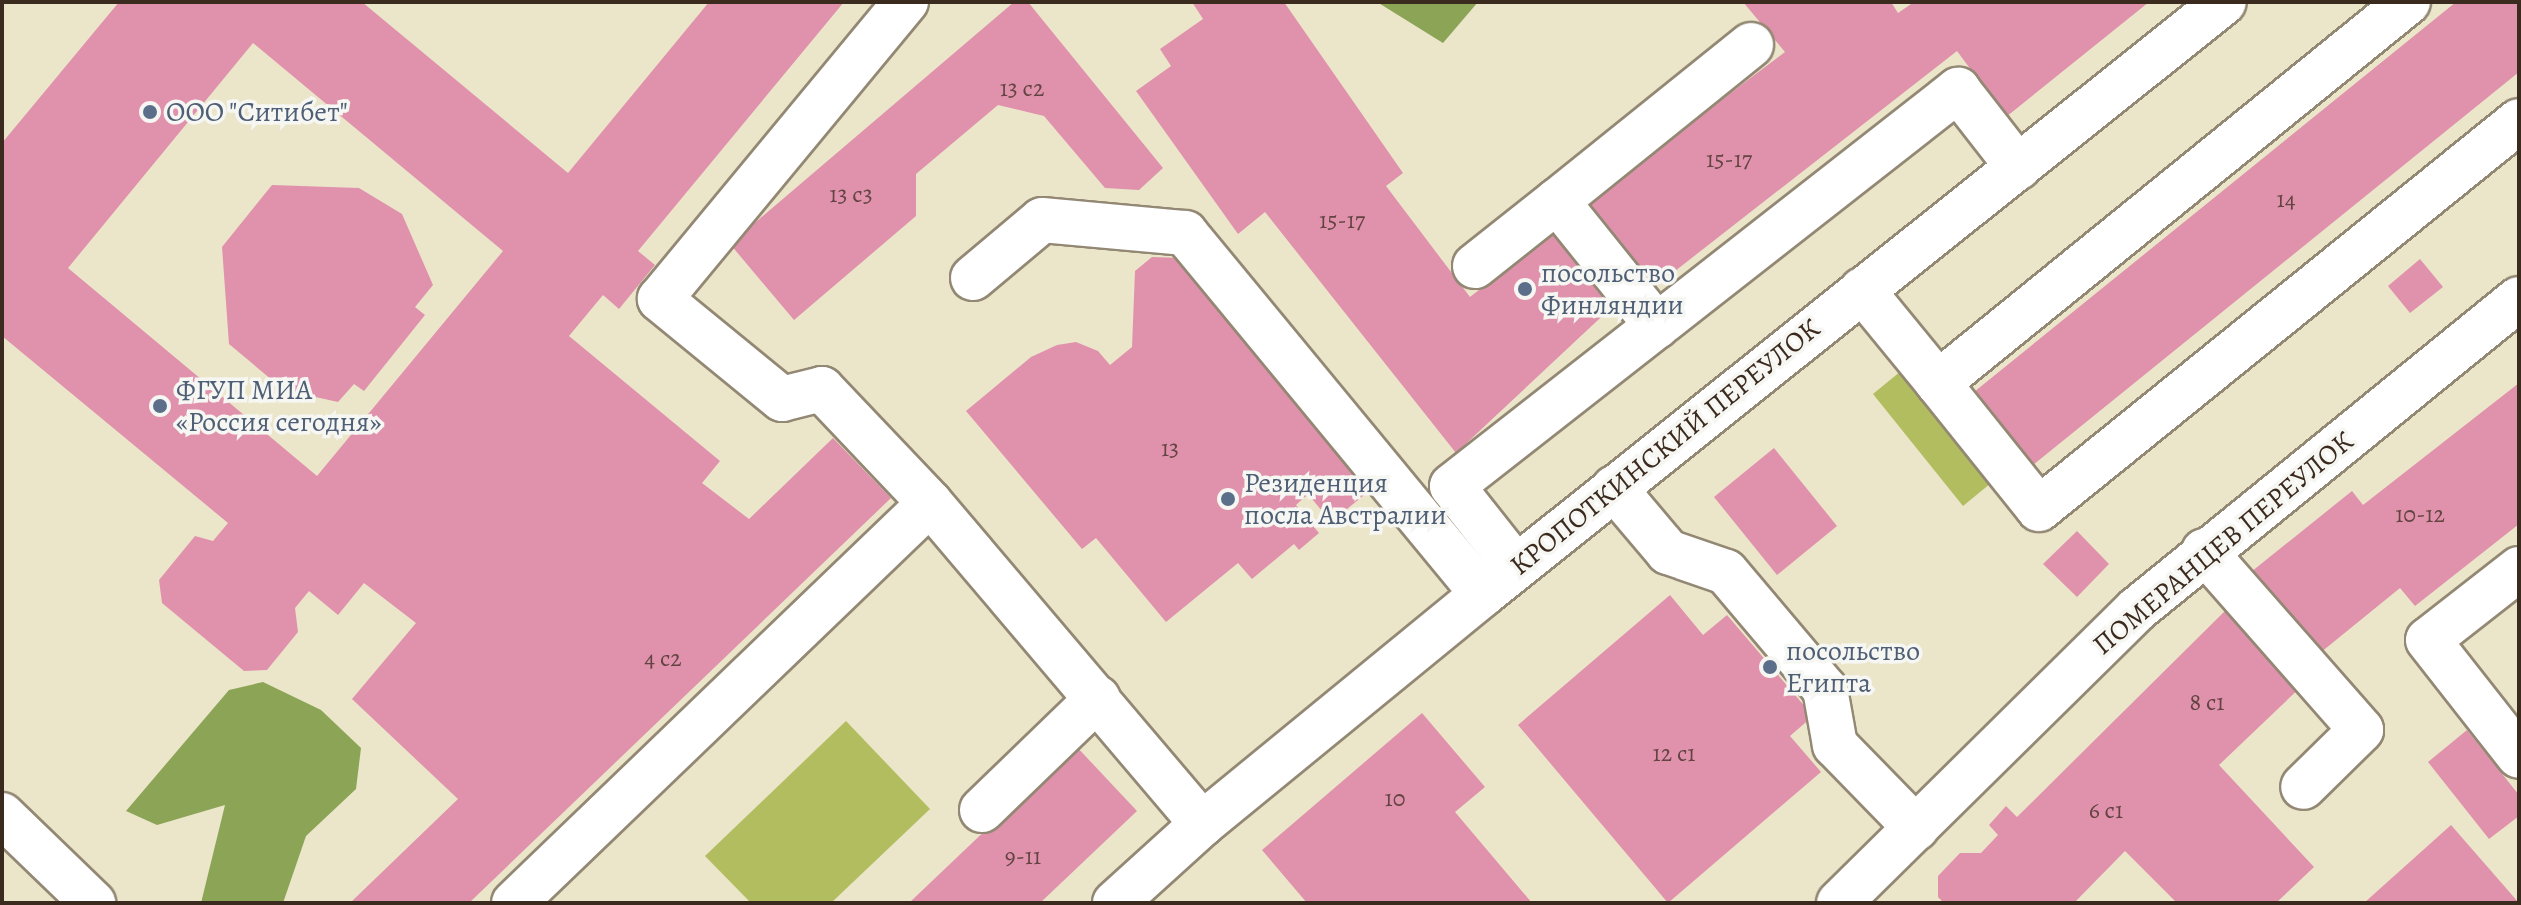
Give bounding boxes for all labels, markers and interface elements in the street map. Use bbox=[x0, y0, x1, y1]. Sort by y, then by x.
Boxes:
house number: 13 с2 bbox=[1000, 75, 1044, 103]
place label: ООО "Ситибет" bbox=[166, 95, 348, 129]
marker: ООО "Ситибет" bbox=[141, 103, 159, 121]
house number: 15-17 bbox=[1706, 146, 1752, 174]
house number: 13 с3 bbox=[829, 181, 873, 209]
house number: 14 bbox=[2276, 186, 2296, 214]
house number: 15-17 bbox=[1319, 207, 1365, 235]
place label: посольство Финляндии bbox=[1541, 256, 1684, 322]
marker: посольство Финляндии bbox=[1516, 280, 1534, 298]
street label: КРОПОТКИНСКИЙ ПЕРЕУЛОК bbox=[1503, 312, 1827, 582]
place label: ФГУП МИА «Россия сегодня» bbox=[176, 373, 381, 439]
marker: ФГУП МИА «Россия сегодня» bbox=[151, 397, 169, 415]
street label: ПОМЕРАНЦЕВ ПЕРЕУЛОК bbox=[2086, 424, 2360, 662]
house number: 13 bbox=[1161, 435, 1179, 463]
place label: Резиденция посла Австралии bbox=[1244, 466, 1447, 532]
marker: Резиденция посла Австралии bbox=[1219, 490, 1237, 508]
house number: 10-12 bbox=[2395, 501, 2445, 529]
place label: посольство Египта bbox=[1786, 634, 1920, 700]
house number: 4 с2 bbox=[644, 645, 682, 673]
marker: посольство Египта bbox=[1761, 658, 1779, 676]
house number: 8 с1 bbox=[2190, 689, 2224, 717]
house number: 12 с1 bbox=[1653, 740, 1695, 768]
house number: 10 bbox=[1385, 785, 1405, 813]
house number: 6 с1 bbox=[2089, 797, 2123, 825]
house number: 9-11 bbox=[1005, 843, 1041, 871]

